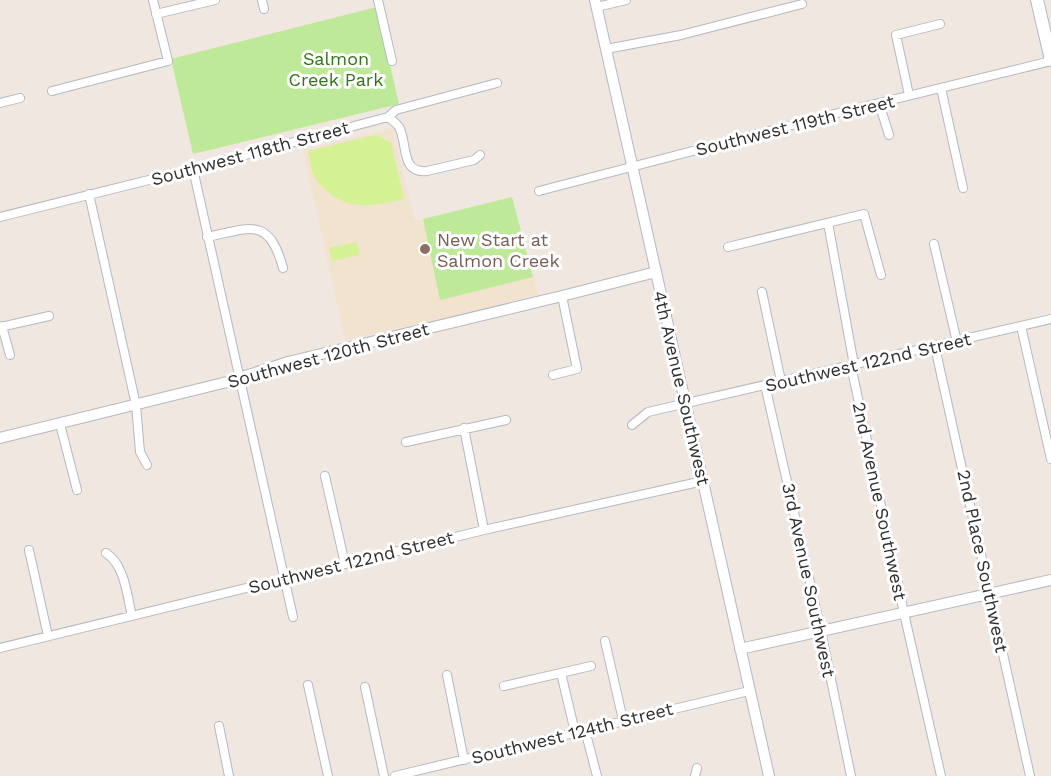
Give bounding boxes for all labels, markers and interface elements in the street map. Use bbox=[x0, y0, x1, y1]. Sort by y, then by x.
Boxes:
park label: Salmon Creek Park bbox=[289, 48, 383, 90]
street label: Southwest 119th Street bbox=[693, 90, 897, 160]
street label: Southwest 118th Street bbox=[149, 116, 352, 190]
place label: New Start at Salmon Creek bbox=[437, 229, 560, 271]
marker: New Start at Salmon Creek bbox=[418, 242, 432, 256]
street label: 4th Avenue Southwest bbox=[649, 289, 715, 488]
street label: Southwest 120th Street bbox=[225, 318, 431, 392]
street label: Southwest 122nd Street bbox=[763, 328, 973, 396]
street label: 2nd Avenue Southwest bbox=[849, 400, 911, 603]
street label: 2nd Place Southwest bbox=[953, 468, 1013, 655]
street label: 3rd Avenue Southwest bbox=[778, 481, 840, 680]
street label: Southwest 122nd Street bbox=[246, 526, 456, 598]
street label: Southwest 124th Street bbox=[469, 698, 675, 768]

